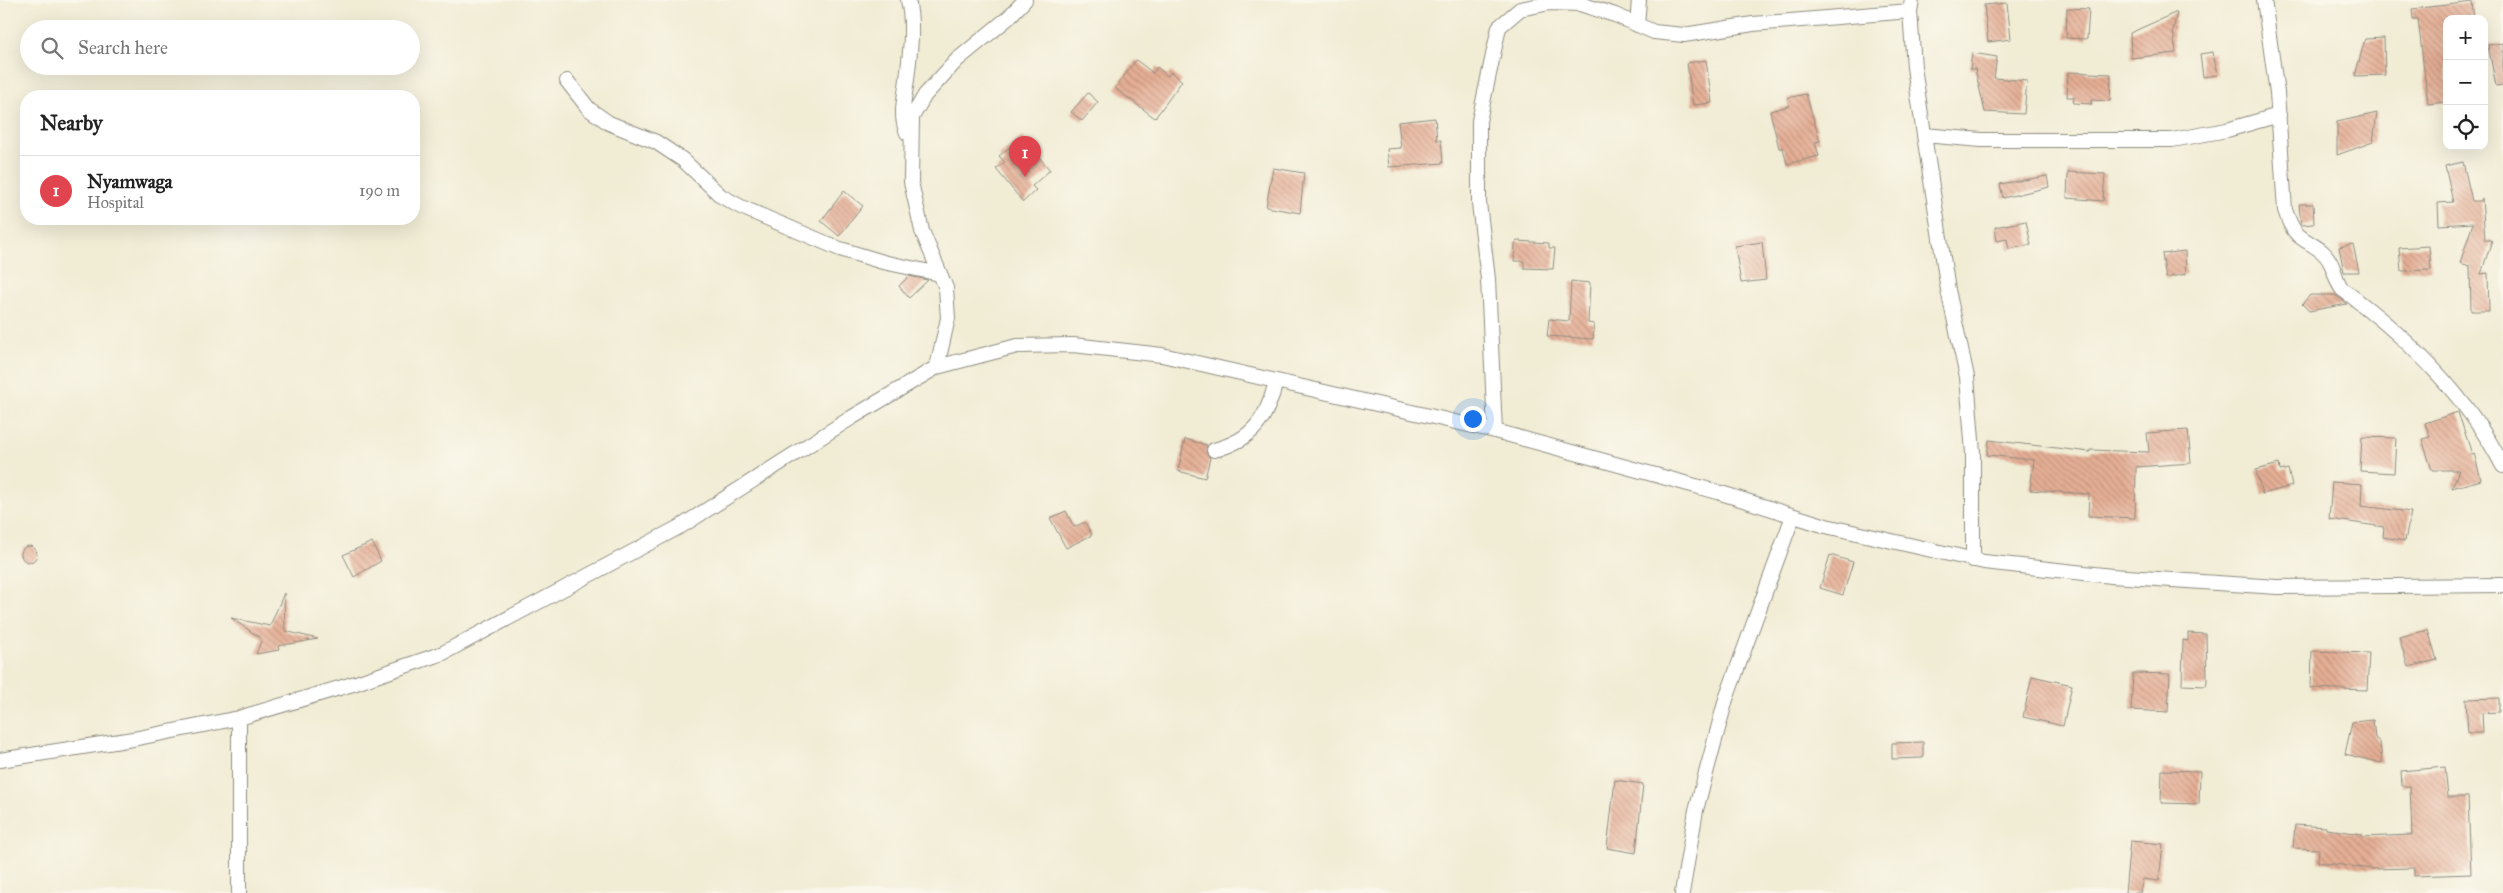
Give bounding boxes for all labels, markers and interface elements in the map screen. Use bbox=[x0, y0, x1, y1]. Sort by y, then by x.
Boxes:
map controls bbox=[2443, 15, 2488, 150]
button: + bbox=[2443, 15, 2488, 60]
search box bbox=[20, 20, 420, 75]
icon: search bbox=[38, 34, 66, 62]
text: Search here bbox=[78, 36, 168, 59]
button: − bbox=[2443, 60, 2488, 105]
button: locate bbox=[2443, 105, 2488, 150]
text: Nearby bbox=[40, 110, 103, 136]
pin: 1 bbox=[1009, 136, 1041, 177]
text: Nyamwaga bbox=[87, 170, 173, 193]
text: 1 bbox=[53, 181, 59, 200]
text: 190 m bbox=[359, 181, 400, 200]
text: Hospital bbox=[87, 193, 144, 212]
your location bbox=[1460, 406, 1486, 432]

